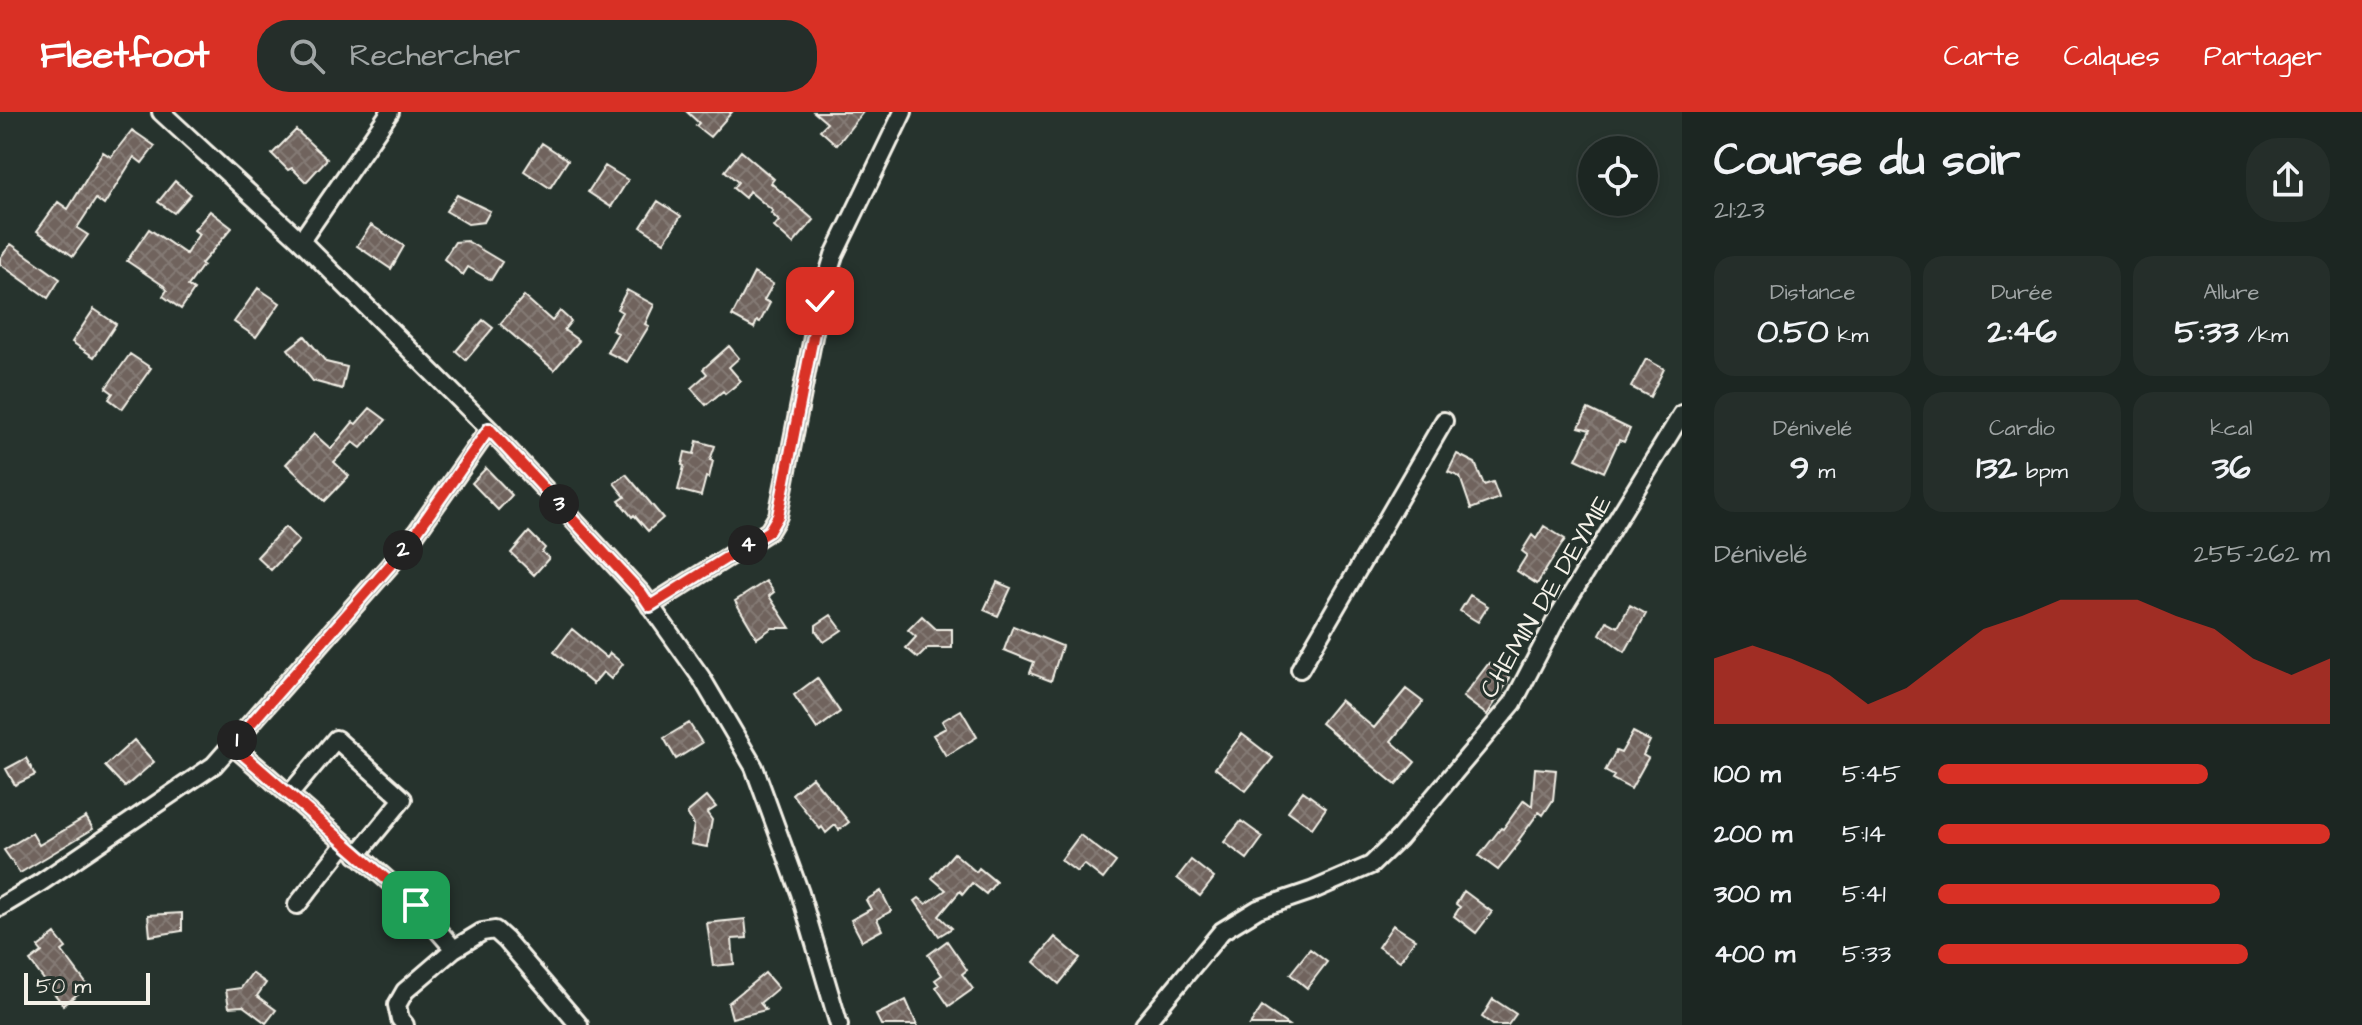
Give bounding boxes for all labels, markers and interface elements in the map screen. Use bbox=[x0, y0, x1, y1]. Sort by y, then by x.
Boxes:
search box bbox=[257, 20, 817, 92]
text: Fleetfoot bbox=[40, 30, 209, 82]
icon: search bbox=[285, 34, 329, 78]
text: Rechercher bbox=[349, 35, 520, 77]
text: Carte bbox=[1944, 37, 2020, 76]
text: Calques bbox=[2064, 37, 2160, 76]
text: Partager bbox=[2204, 37, 2322, 76]
text: Course du soir bbox=[1714, 131, 2020, 192]
map controls bbox=[1578, 136, 1658, 216]
button: locate bbox=[1578, 136, 1658, 216]
button: share bbox=[2246, 138, 2330, 222]
text: 21:23 bbox=[1714, 192, 1765, 228]
pin bbox=[786, 267, 854, 335]
text: Distance bbox=[1770, 277, 1855, 308]
text: Durée bbox=[1991, 277, 2053, 308]
text: Allure bbox=[2203, 277, 2259, 308]
icon: check bbox=[798, 279, 842, 323]
text: 0.50 bbox=[1757, 308, 1829, 356]
text: 2:46 bbox=[1987, 308, 2057, 356]
text: 5:33 bbox=[2174, 308, 2239, 356]
text: km bbox=[1829, 320, 1868, 351]
text: /km bbox=[2239, 320, 2288, 351]
text: Dénivelé bbox=[1773, 413, 1852, 444]
text: Cardio bbox=[1989, 413, 2055, 444]
text: kcal bbox=[2210, 413, 2252, 444]
text: 9 bbox=[1790, 444, 1809, 492]
text: 132 bbox=[1976, 444, 2017, 492]
text: 36 bbox=[2212, 444, 2251, 492]
text: m bbox=[1809, 456, 1835, 487]
text: bpm bbox=[2017, 456, 2068, 487]
pin: 3 bbox=[539, 484, 579, 524]
text: 3 bbox=[553, 488, 565, 519]
street label: CHEMIN DE DEYMIE bbox=[1471, 488, 1621, 705]
pin: 4 bbox=[728, 525, 768, 565]
text: 4 bbox=[741, 529, 755, 560]
pin: 2 bbox=[383, 530, 423, 570]
text: 2 bbox=[397, 534, 409, 565]
text: Dénivelé bbox=[1714, 536, 1808, 572]
text: 255–262 m bbox=[2194, 536, 2330, 572]
pin: 1 bbox=[217, 720, 257, 760]
text: 1 bbox=[236, 724, 238, 755]
text: 100 m bbox=[1714, 756, 1781, 792]
text: 5:45 bbox=[1842, 756, 1901, 792]
text: 200 m bbox=[1714, 816, 1792, 852]
text: 5:14 bbox=[1842, 816, 1886, 852]
pin bbox=[382, 871, 450, 939]
text: 300 m bbox=[1714, 876, 1791, 912]
text: 5:41 bbox=[1842, 876, 1886, 912]
icon: arrive bbox=[394, 883, 438, 927]
text: 400 m bbox=[1714, 936, 1795, 972]
text: 5:33 bbox=[1842, 936, 1891, 972]
scale bar bbox=[24, 969, 150, 1005]
text: 50 m bbox=[36, 971, 91, 1002]

